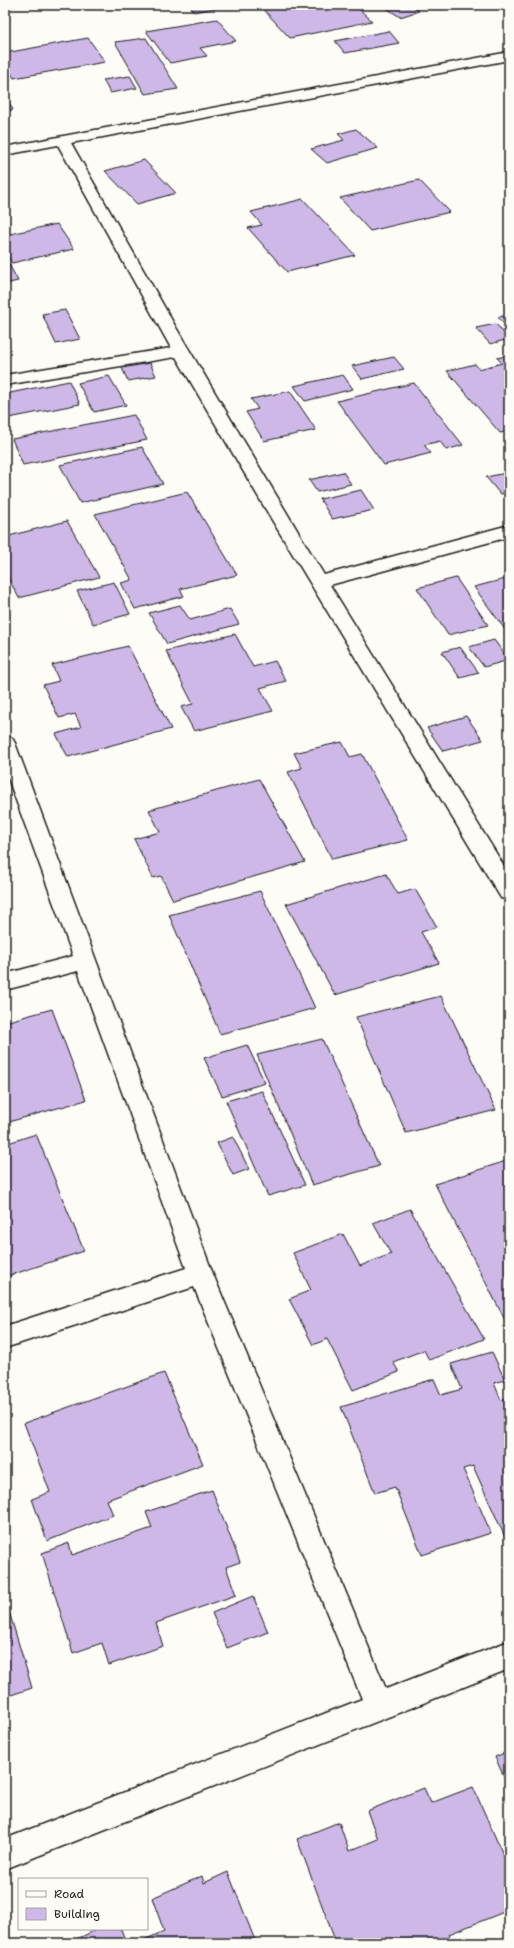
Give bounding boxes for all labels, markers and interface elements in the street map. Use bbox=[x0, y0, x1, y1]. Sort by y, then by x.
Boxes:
legend bbox=[18, 1878, 148, 1930]
text: Road bbox=[54, 1886, 85, 1902]
text: Building bbox=[54, 1906, 100, 1922]

